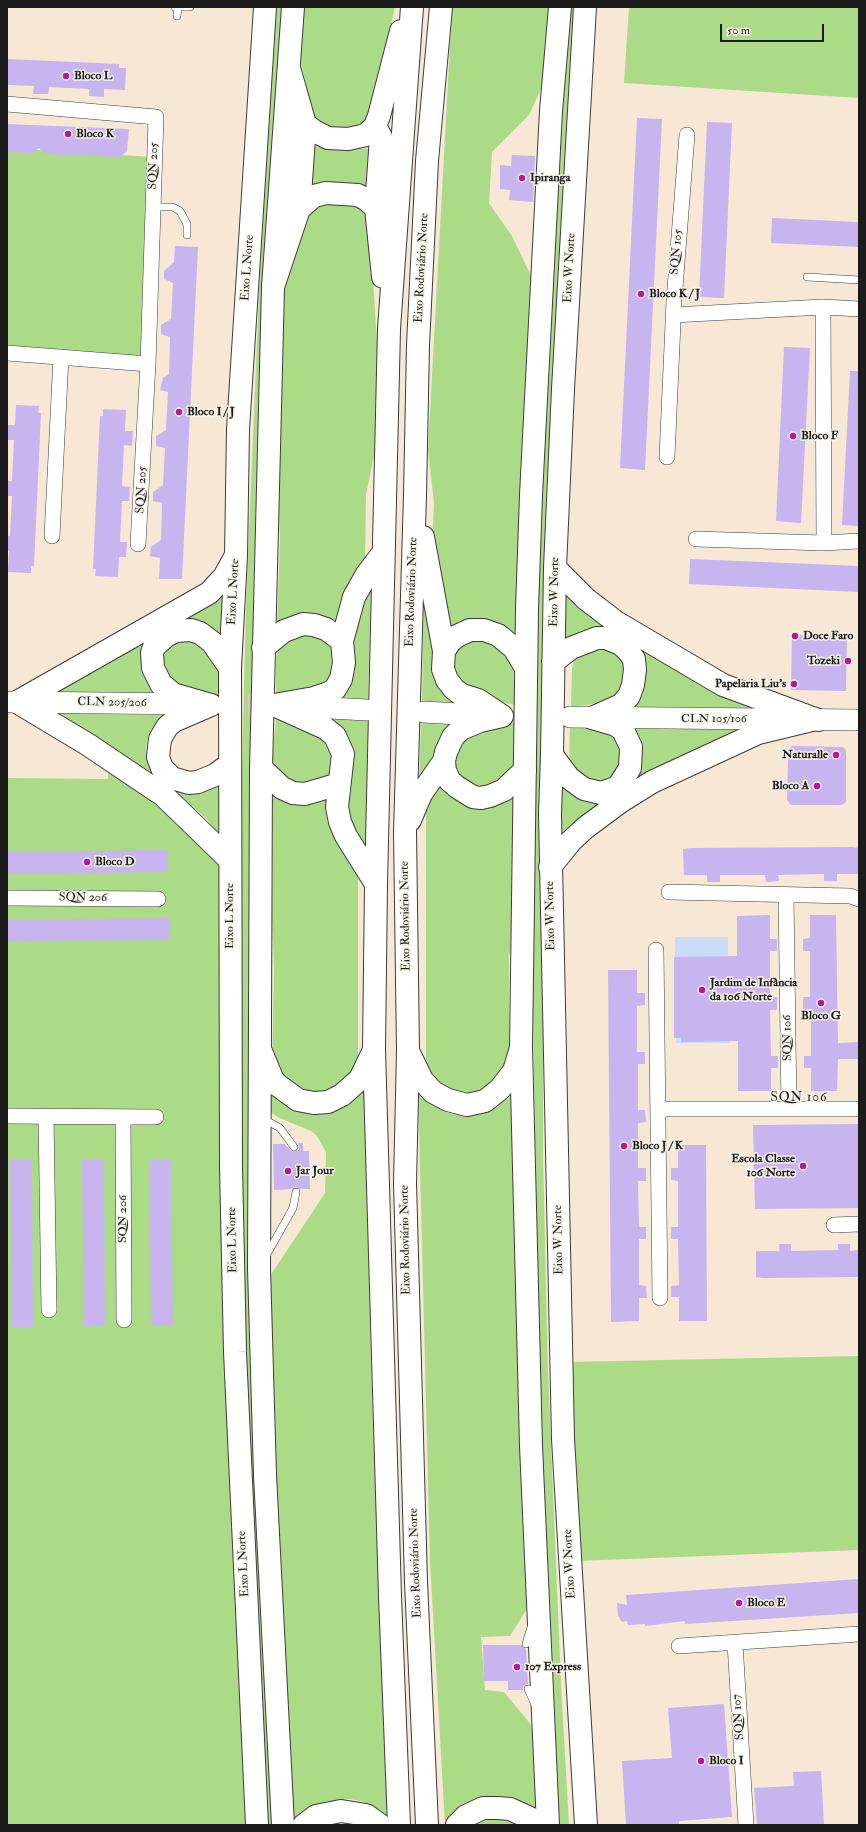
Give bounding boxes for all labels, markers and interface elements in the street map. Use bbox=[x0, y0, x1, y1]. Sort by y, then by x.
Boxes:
scale bar bbox=[722, 16, 826, 42]
text: 50 m bbox=[727, 23, 750, 38]
place label: Bloco L bbox=[74, 69, 112, 83]
marker: Bloco L bbox=[61, 71, 71, 81]
place label: Bloco K bbox=[76, 127, 114, 141]
marker: Bloco K bbox=[63, 129, 73, 139]
street label: SQN 205 bbox=[146, 142, 162, 190]
place label: Ipiranga bbox=[530, 171, 570, 185]
marker: Ipiranga bbox=[517, 173, 527, 183]
street label: Eixo Rodoviário Norte bbox=[412, 213, 432, 323]
street label: SQN 105 bbox=[668, 229, 686, 275]
street label: Eixo W Norte bbox=[561, 233, 579, 303]
street label: Eixo L Norte bbox=[239, 234, 257, 302]
place label: Bloco K / J bbox=[649, 287, 700, 301]
marker: Bloco K / J bbox=[636, 289, 646, 299]
place label: Bloco I / J bbox=[187, 405, 235, 419]
marker: Bloco I / J bbox=[174, 407, 184, 417]
place label: Bloco F bbox=[801, 429, 838, 443]
marker: Bloco F bbox=[788, 431, 798, 441]
street label: SQN 205 bbox=[134, 466, 150, 514]
street label: Eixo Rodoviário Norte bbox=[403, 537, 421, 647]
street label: Eixo W Norte bbox=[547, 557, 563, 627]
street label: Eixo L Norte bbox=[225, 559, 243, 625]
place label: Doce Faro bbox=[803, 629, 853, 643]
marker: Doce Faro bbox=[790, 631, 800, 641]
place label: Tozeki bbox=[807, 654, 840, 668]
marker: Tozeki bbox=[843, 656, 853, 666]
place label: Papelaria Liu's bbox=[715, 677, 786, 691]
marker: Papelaria Liu's bbox=[789, 679, 799, 689]
street label: CLN 205/206 bbox=[77, 695, 147, 711]
street label: CLN 105/106 bbox=[681, 712, 747, 726]
place label: Naturalle bbox=[782, 748, 828, 762]
marker: Naturalle bbox=[831, 750, 841, 760]
place label: Bloco A bbox=[772, 779, 809, 793]
marker: Bloco A bbox=[812, 781, 822, 791]
place label: Bloco D bbox=[95, 855, 134, 869]
marker: Bloco D bbox=[82, 857, 92, 867]
street label: Eixo Rodoviário Norte bbox=[398, 861, 414, 971]
street label: Eixo W Norte bbox=[543, 881, 559, 951]
street label: Eixo L Norte bbox=[223, 883, 237, 949]
street label: SQN 206 bbox=[59, 890, 107, 906]
place label: Jardim de Infância da 106 Norte bbox=[710, 976, 797, 1004]
marker: Jardim de Infância da 106 Norte bbox=[697, 985, 707, 995]
marker: Bloco G bbox=[816, 998, 826, 1008]
place label: Bloco G bbox=[801, 1009, 841, 1023]
street label: SQN 106 bbox=[780, 1015, 796, 1061]
district label: SQN 106 bbox=[770, 1090, 828, 1106]
place label: Bloco J / K bbox=[632, 1139, 683, 1153]
marker: Bloco J / K bbox=[619, 1141, 629, 1151]
place label: Escola Classe 106 Norte bbox=[731, 1152, 795, 1180]
marker: Escola Classe 106 Norte bbox=[798, 1161, 808, 1171]
place label: Jar Jour bbox=[296, 1164, 334, 1178]
marker: Jar Jour bbox=[283, 1166, 293, 1176]
street label: Eixo Rodoviário Norte bbox=[398, 1185, 414, 1295]
street label: SQN 206 bbox=[116, 1195, 130, 1243]
street label: Eixo W Norte bbox=[551, 1205, 567, 1275]
street label: Eixo L Norte bbox=[225, 1207, 241, 1273]
street label: Eixo Rodoviário Norte bbox=[407, 1508, 425, 1618]
street label: Eixo W Norte bbox=[561, 1529, 579, 1599]
street label: Eixo L Norte bbox=[235, 1531, 253, 1597]
place label: Bloco E bbox=[747, 1596, 785, 1610]
marker: Bloco E bbox=[734, 1598, 744, 1608]
place label: 107 Express bbox=[525, 1660, 581, 1674]
marker: 107 Express bbox=[512, 1662, 522, 1672]
street label: SQN 107 bbox=[730, 1694, 748, 1740]
place label: Bloco I bbox=[709, 1754, 744, 1768]
marker: Bloco I bbox=[696, 1756, 706, 1766]

